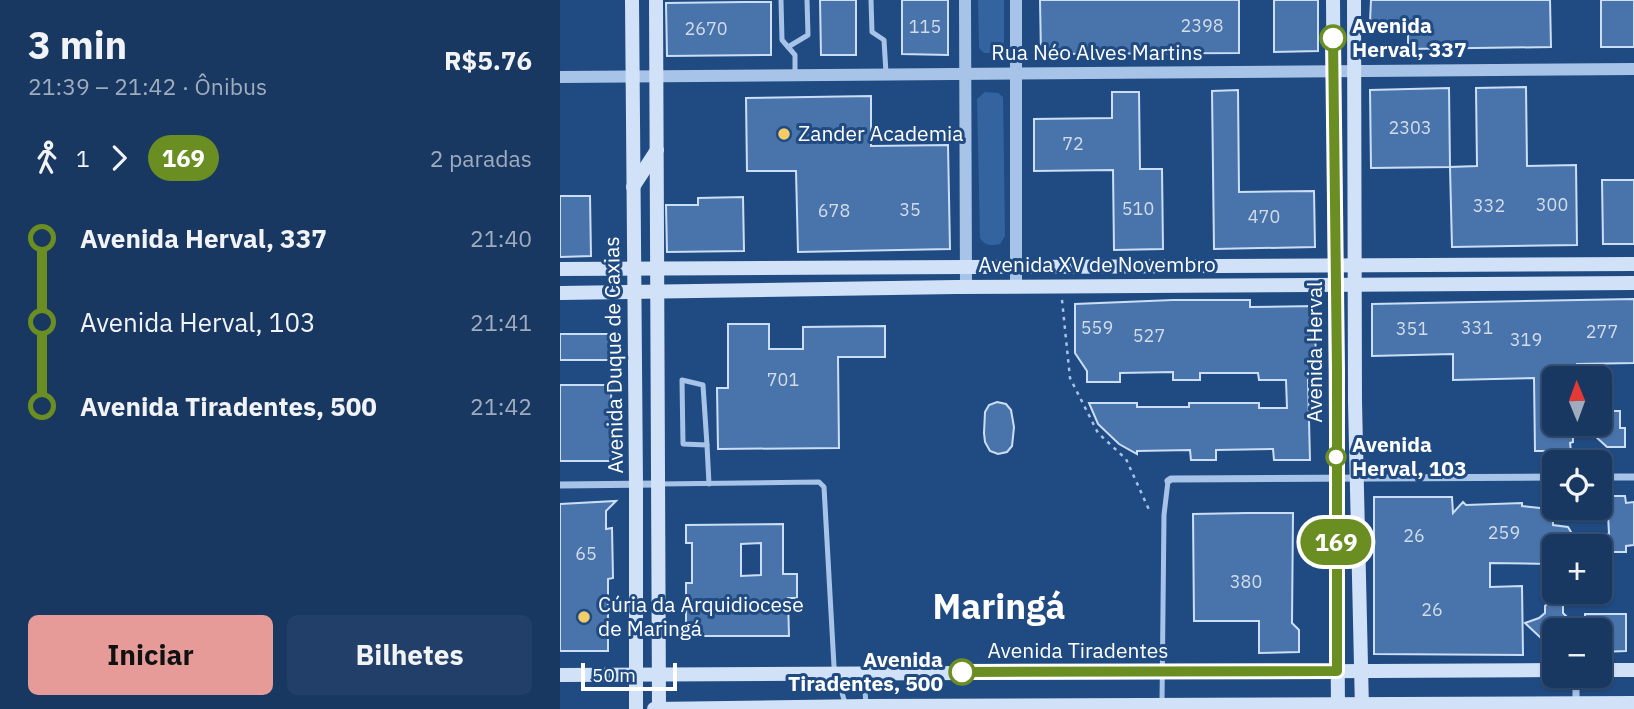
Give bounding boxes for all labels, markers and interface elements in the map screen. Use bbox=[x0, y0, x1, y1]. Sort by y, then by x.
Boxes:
place label: Avenida Herval, 337 bbox=[1352, 11, 1467, 63]
house number: 2398 bbox=[1180, 14, 1224, 37]
house number: 115 bbox=[909, 15, 941, 38]
house number: 2670 bbox=[684, 17, 728, 40]
text: 3 min bbox=[28, 20, 127, 69]
marker: Avenida Herval, 337 bbox=[1320, 25, 1346, 51]
street label: Rua Néo Alves Martins bbox=[991, 38, 1203, 66]
text: R$5.76 bbox=[444, 43, 532, 77]
text: 21:39 – 21:42 · Ônibus bbox=[28, 71, 267, 101]
house number: 2303 bbox=[1388, 116, 1432, 139]
place label: Zander Academia bbox=[798, 119, 963, 147]
marker: Zander Academia bbox=[776, 126, 792, 142]
house number: 72 bbox=[1062, 132, 1084, 155]
icon: walk bbox=[28, 139, 66, 177]
icon: forward bbox=[100, 139, 138, 177]
text: 169 bbox=[162, 142, 205, 174]
text: 1 bbox=[76, 143, 90, 173]
text: 2 paradas bbox=[430, 143, 532, 173]
house number: 300 bbox=[1536, 193, 1568, 216]
house number: 332 bbox=[1473, 194, 1505, 217]
house number: 510 bbox=[1122, 197, 1154, 220]
house number: 35 bbox=[899, 198, 921, 221]
house number: 678 bbox=[818, 199, 850, 222]
house number: 470 bbox=[1248, 205, 1280, 228]
text: Avenida Herval, 337 bbox=[80, 221, 327, 255]
text: 21:40 bbox=[470, 223, 532, 253]
street label: Avenida Duque de Caxias bbox=[597, 236, 629, 474]
street label: Avenida XV de Novembro bbox=[978, 250, 1216, 278]
street label: Avenida Herval bbox=[1300, 281, 1328, 423]
text: Avenida Herval, 103 bbox=[80, 305, 316, 339]
text: 21:41 bbox=[470, 307, 532, 337]
house number: 559 bbox=[1081, 316, 1113, 339]
house number: 331 bbox=[1461, 316, 1493, 339]
house number: 351 bbox=[1396, 317, 1428, 340]
house number: 277 bbox=[1586, 320, 1618, 343]
house number: 527 bbox=[1133, 324, 1165, 347]
house number: 319 bbox=[1510, 328, 1542, 351]
north arrow bbox=[1542, 366, 1612, 436]
map controls bbox=[1542, 366, 1612, 688]
house number: 701 bbox=[767, 368, 799, 391]
text: Avenida Tiradentes, 500 bbox=[80, 389, 377, 423]
text: 21:42 bbox=[470, 391, 532, 421]
place label: Avenida Herval, 103 bbox=[1352, 430, 1467, 482]
marker: Avenida Herval, 103 bbox=[1326, 447, 1346, 467]
button: locate bbox=[1542, 450, 1612, 520]
line badge: 169 bbox=[1296, 519, 1376, 565]
house number: 259 bbox=[1488, 521, 1520, 544]
house number: 26 bbox=[1403, 524, 1425, 547]
text: 169 bbox=[1314, 526, 1358, 558]
button: + bbox=[1542, 534, 1612, 604]
house number: 65 bbox=[575, 542, 597, 565]
house number: 380 bbox=[1230, 570, 1262, 593]
district label: Maringá bbox=[933, 583, 1065, 629]
place label: Cúria da Arquidiocese de Maringá bbox=[598, 590, 804, 642]
house number: 26 bbox=[1421, 598, 1443, 621]
marker: Cúria da Arquidiocese de Maringá bbox=[576, 609, 592, 625]
button: Iniciar bbox=[28, 615, 273, 695]
button: Bilhetes bbox=[287, 615, 532, 695]
button: − bbox=[1542, 618, 1612, 688]
street label: Avenida Tiradentes bbox=[987, 636, 1169, 664]
place label: Avenida Tiradentes, 500 bbox=[788, 645, 943, 697]
marker: Avenida Tiradentes, 500 bbox=[949, 659, 975, 685]
scale bar bbox=[581, 660, 677, 692]
text: 50 m bbox=[592, 663, 636, 687]

